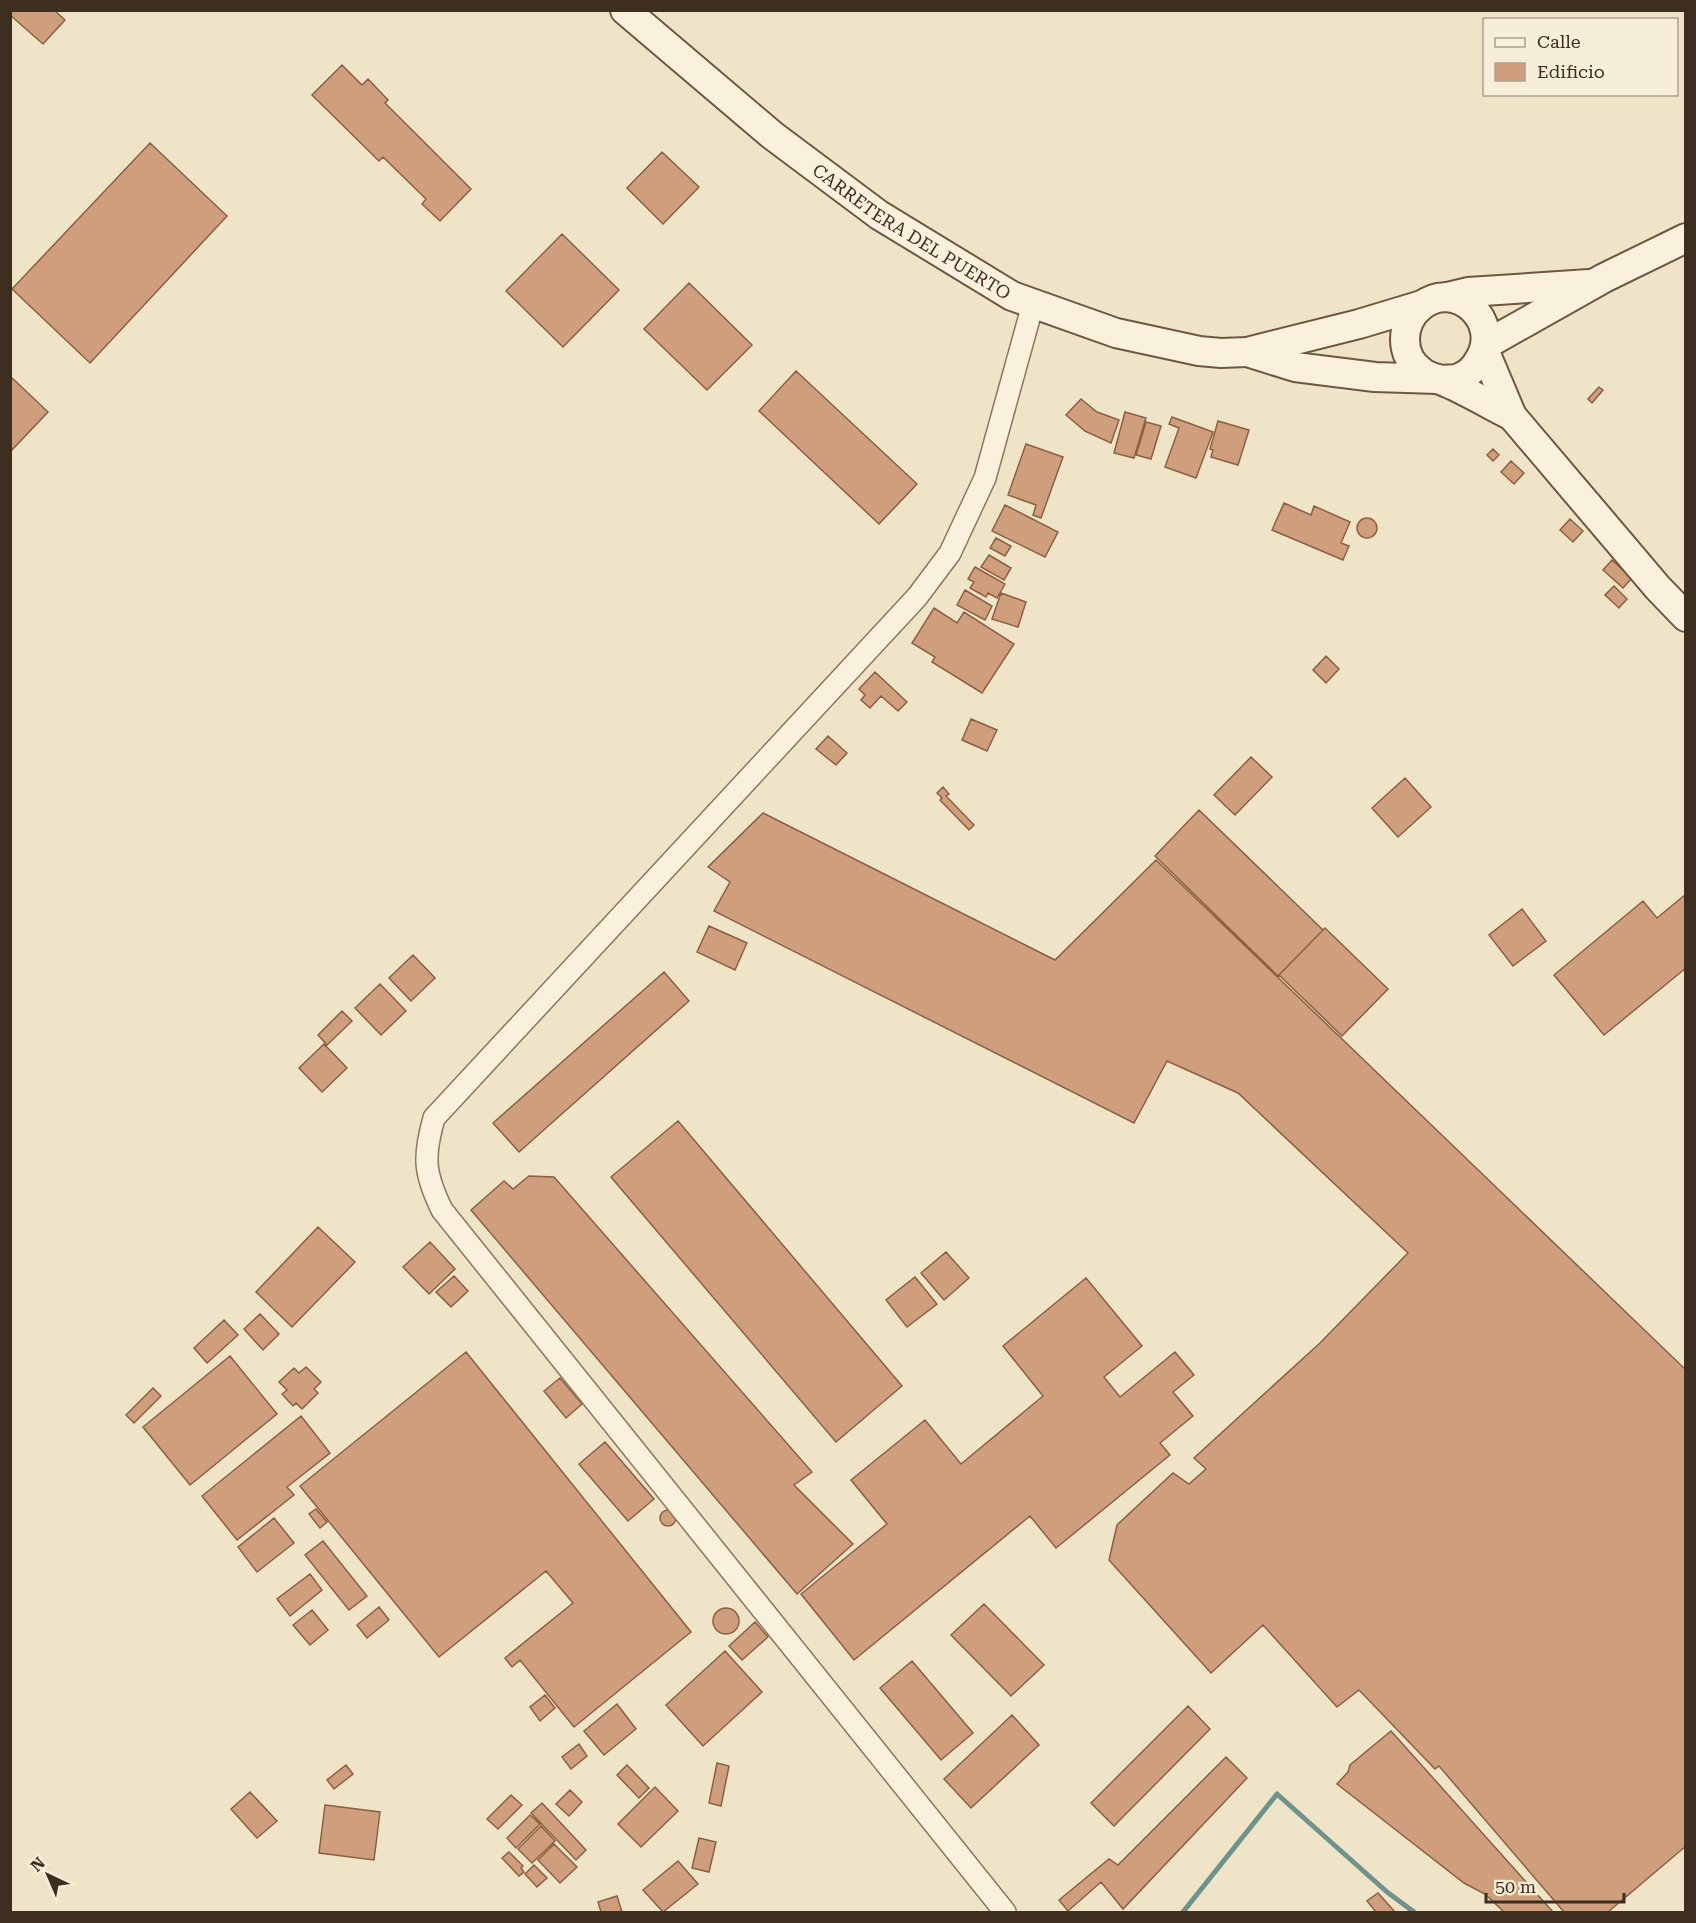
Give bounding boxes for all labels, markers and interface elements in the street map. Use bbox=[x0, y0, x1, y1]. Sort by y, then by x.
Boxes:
legend bbox=[1483, 18, 1678, 96]
text: Calle bbox=[1537, 31, 1581, 52]
text: Edificio bbox=[1537, 61, 1605, 82]
street label: CARRETERA DEL PUERTO bbox=[809, 159, 1015, 303]
north arrow bbox=[18, 1845, 78, 1905]
text: N bbox=[27, 1853, 49, 1876]
scale bar bbox=[1486, 1866, 1624, 1904]
text: 50 m bbox=[1495, 1876, 1536, 1897]

